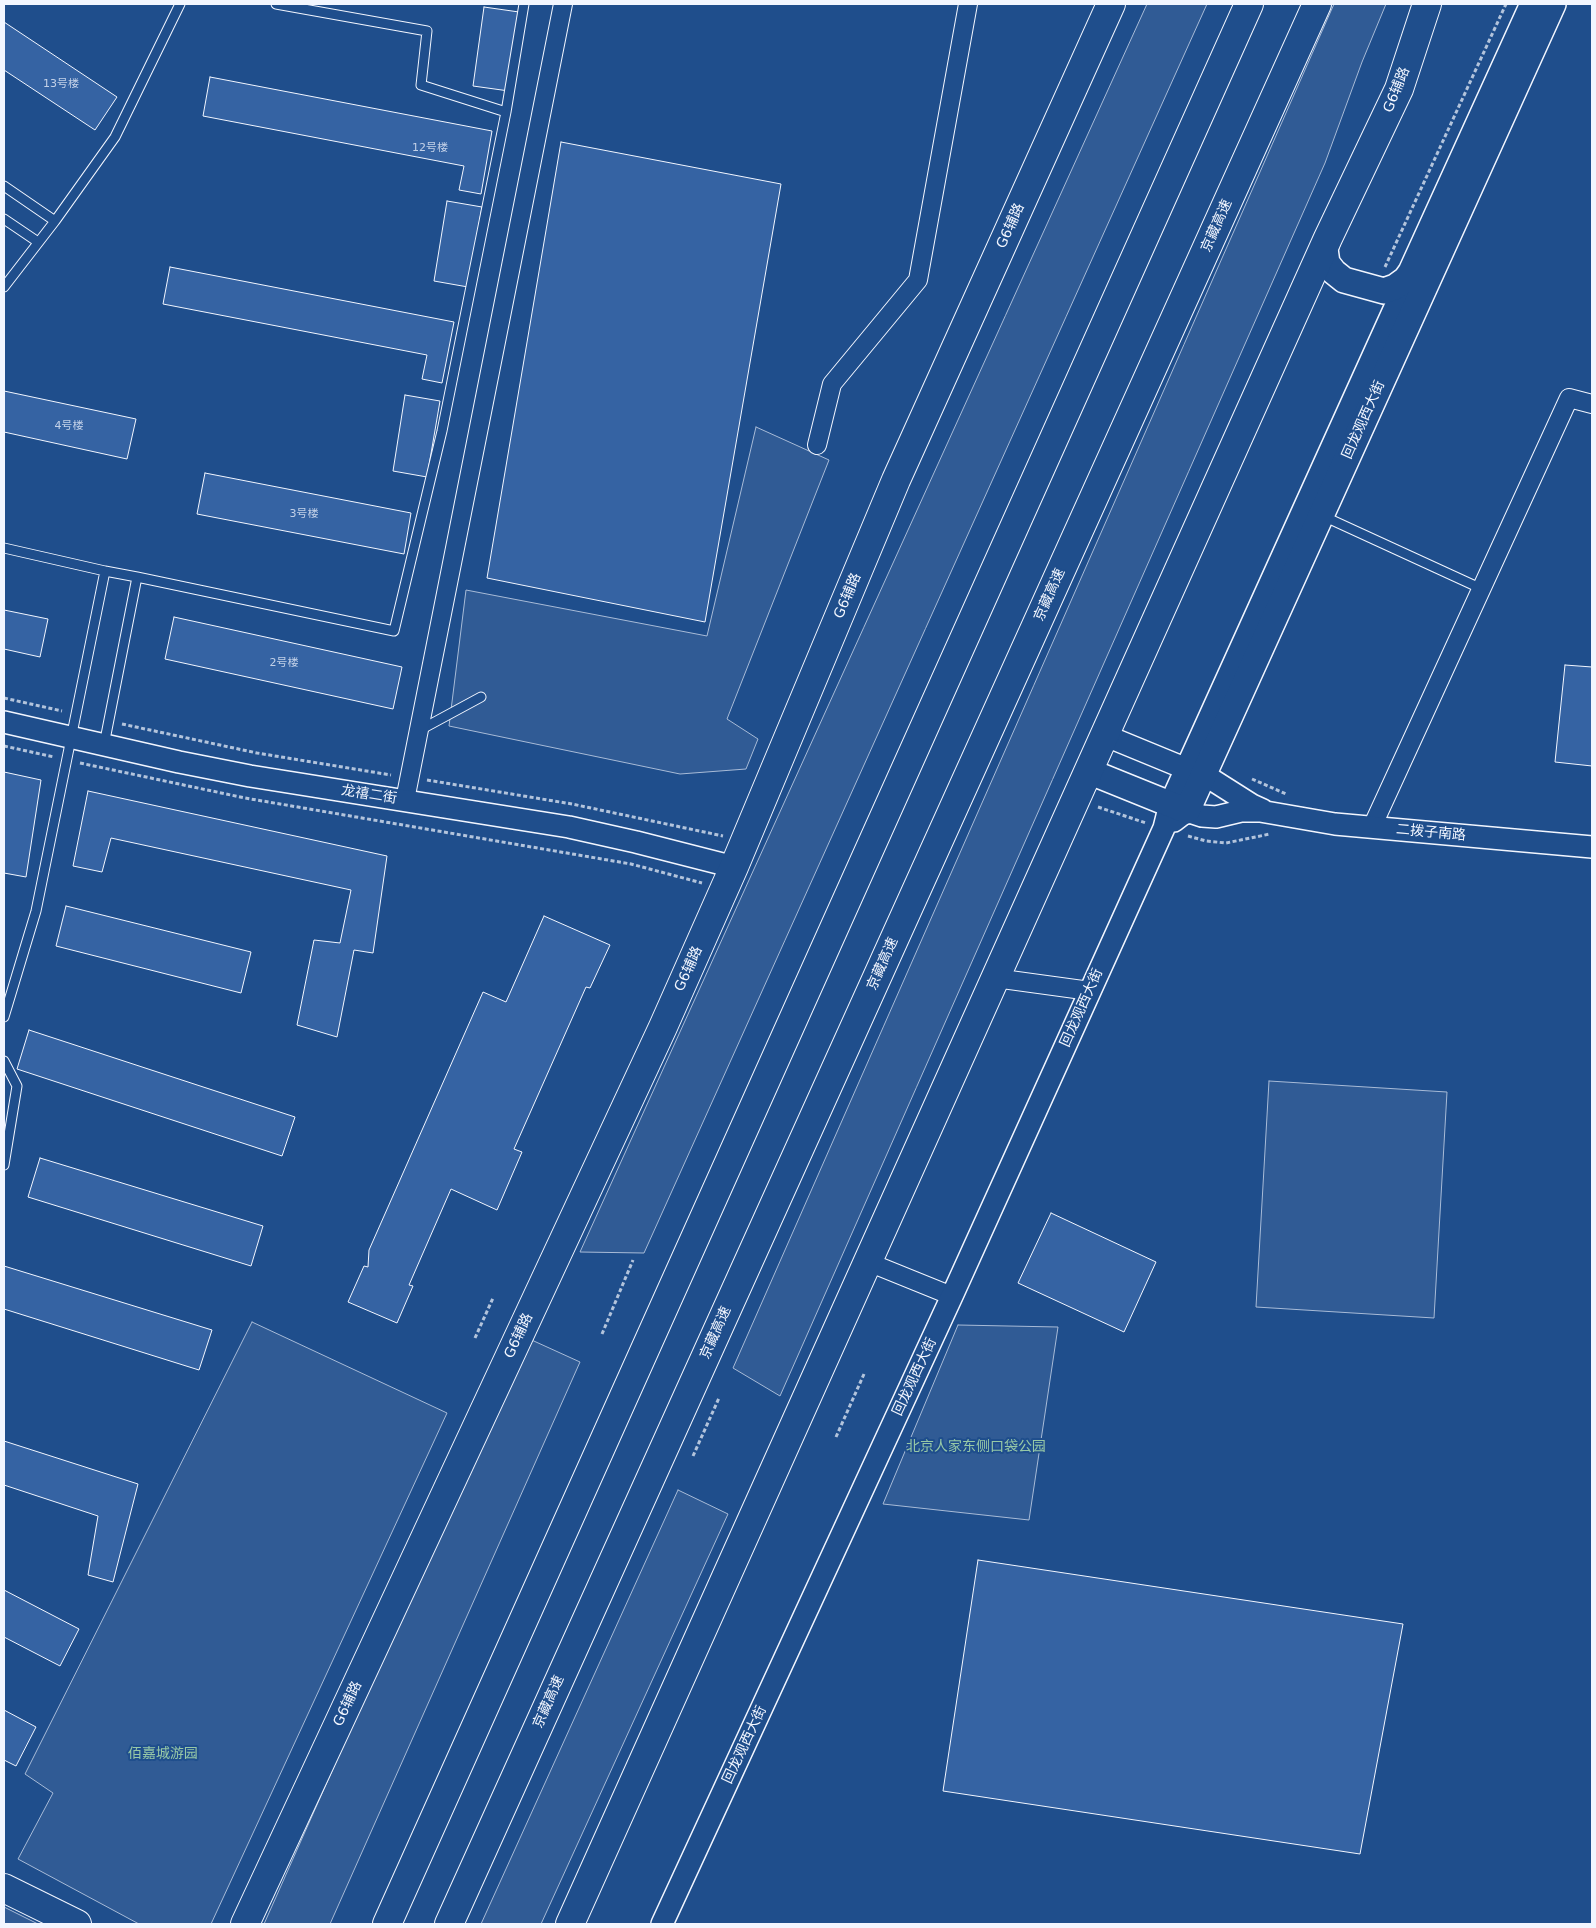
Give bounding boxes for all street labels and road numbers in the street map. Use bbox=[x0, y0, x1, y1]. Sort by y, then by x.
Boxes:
street label: G6辅路 bbox=[1380, 65, 1414, 115]
street label: 京藏高速 bbox=[1198, 197, 1236, 255]
street label: G6辅路 bbox=[994, 201, 1028, 251]
street label: 回龙观西大街 bbox=[1339, 378, 1389, 462]
street label: 京藏高速 bbox=[1031, 566, 1069, 624]
street label: G6辅路 bbox=[831, 571, 865, 621]
street label: 龙禧二街 bbox=[340, 782, 398, 808]
street label: 二拨子南路 bbox=[1395, 822, 1467, 844]
street label: 京藏高速 bbox=[864, 935, 902, 993]
street label: G6辅路 bbox=[672, 944, 706, 994]
street label: 回龙观西大街 bbox=[1057, 966, 1107, 1050]
street label: 京藏高速 bbox=[697, 1304, 735, 1362]
street label: G6辅路 bbox=[501, 1311, 537, 1361]
street label: 回龙观西大街 bbox=[890, 1335, 940, 1419]
street label: 京藏高速 bbox=[530, 1673, 568, 1731]
street label: G6辅路 bbox=[330, 1679, 366, 1729]
street label: 回龙观西大街 bbox=[720, 1703, 770, 1787]

